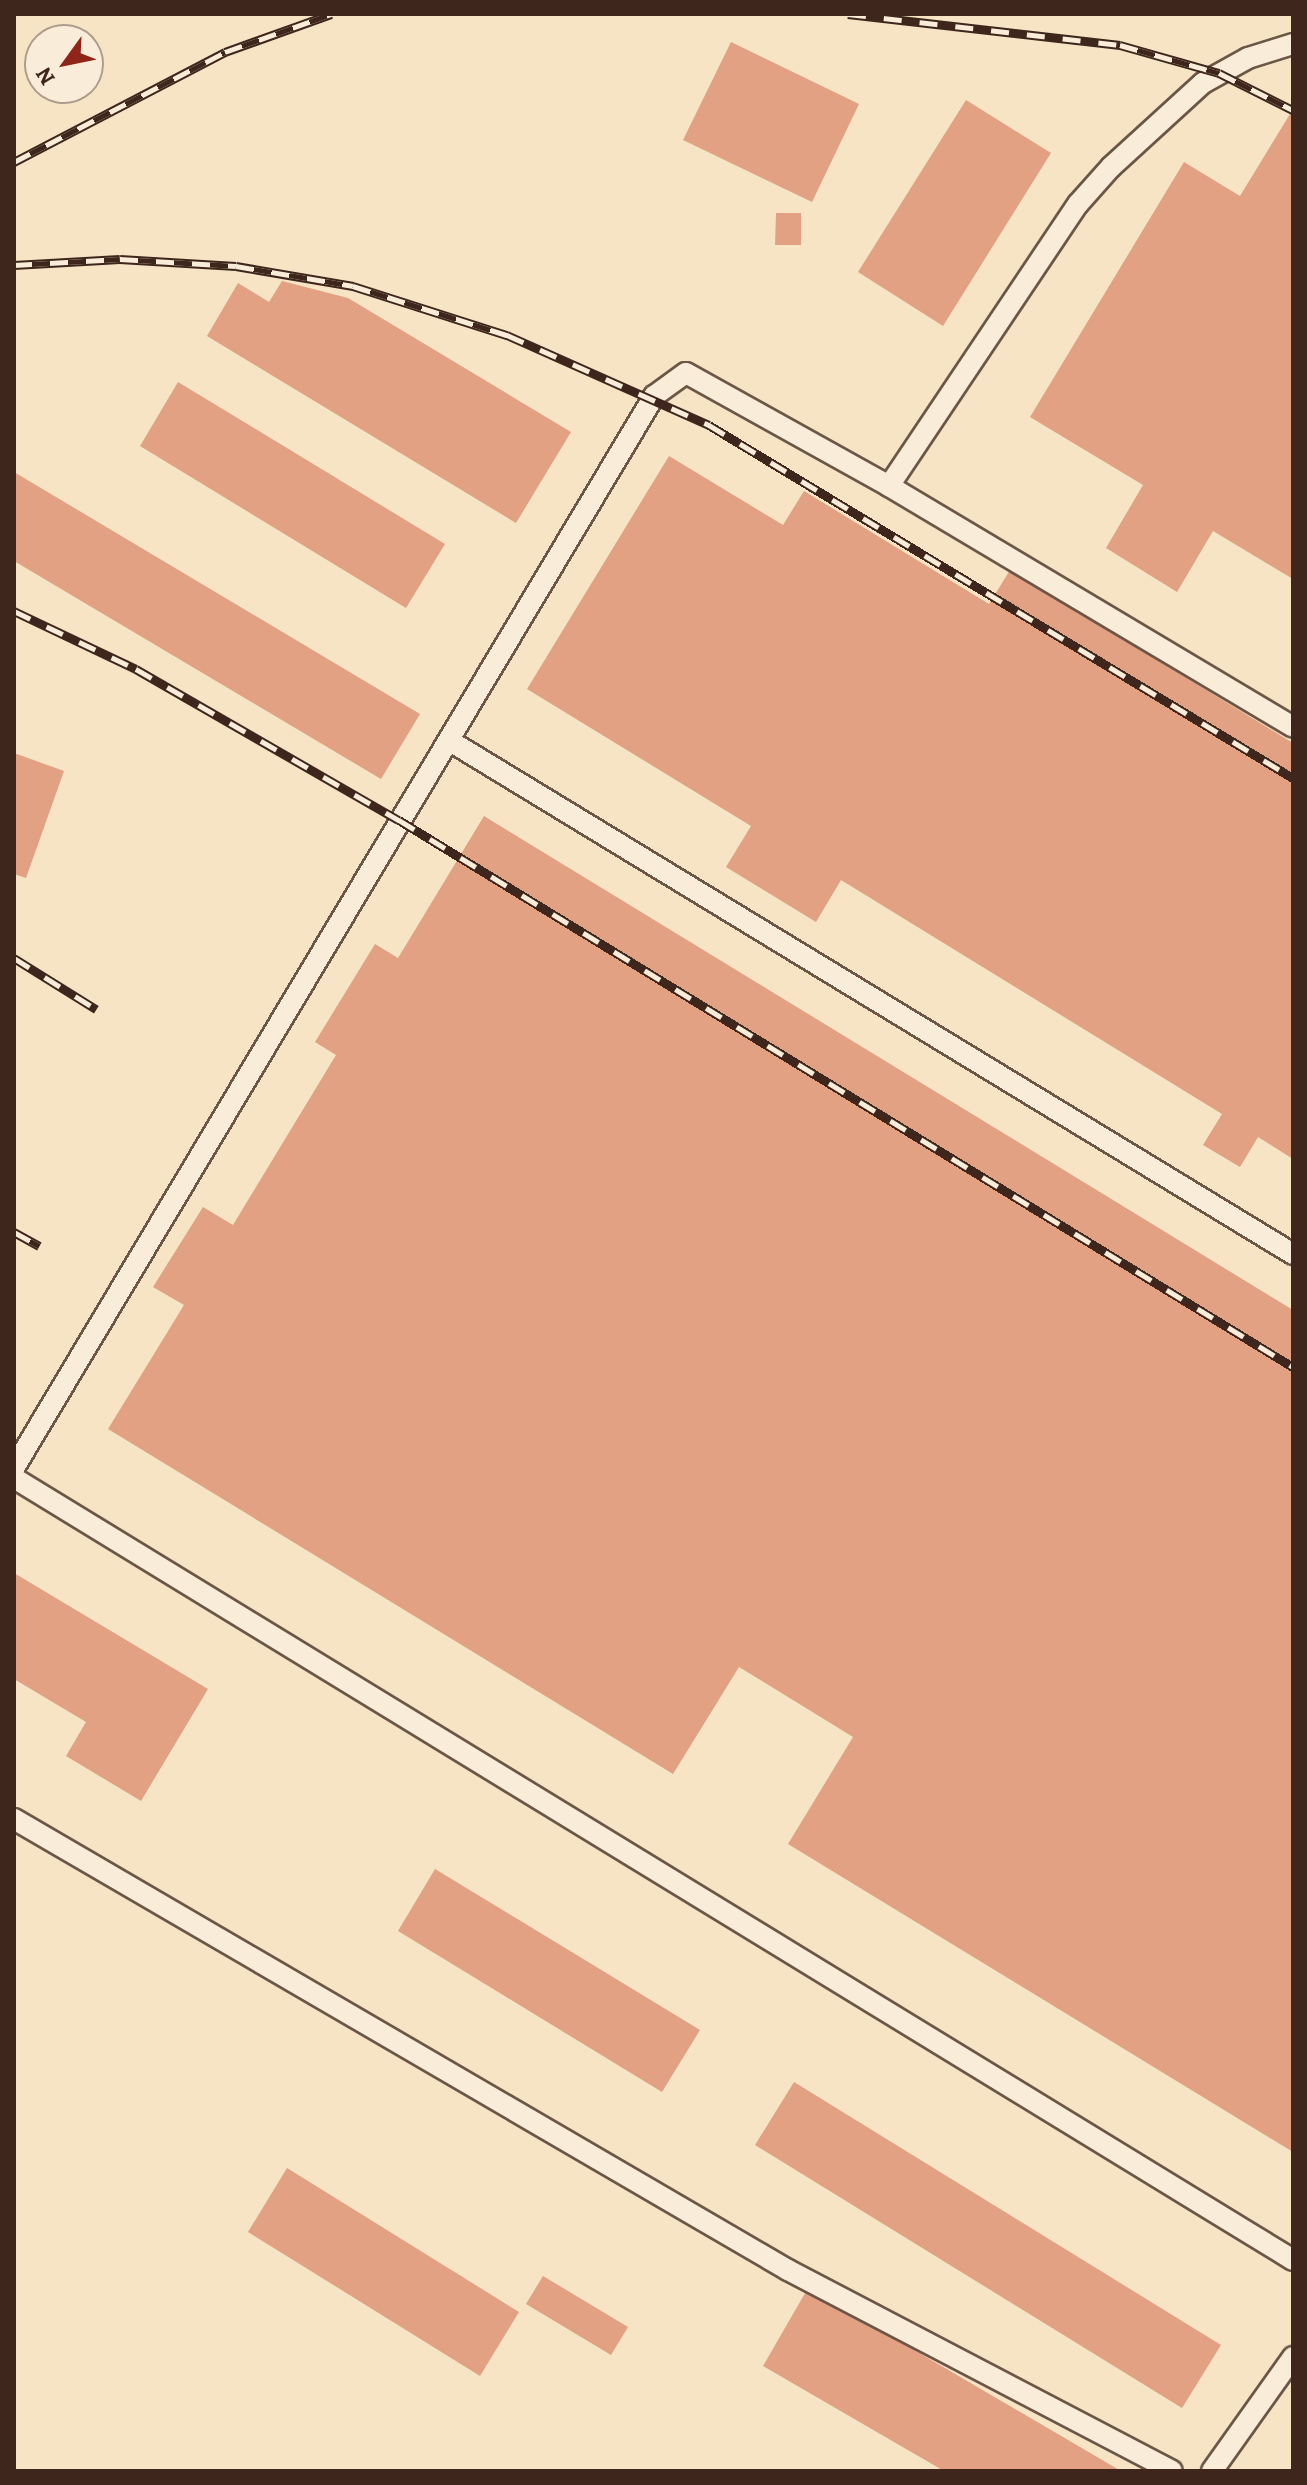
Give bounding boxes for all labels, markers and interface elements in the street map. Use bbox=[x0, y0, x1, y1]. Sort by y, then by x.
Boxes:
north arrow bbox=[24, 24, 104, 104]
text: N bbox=[29, 61, 62, 91]

